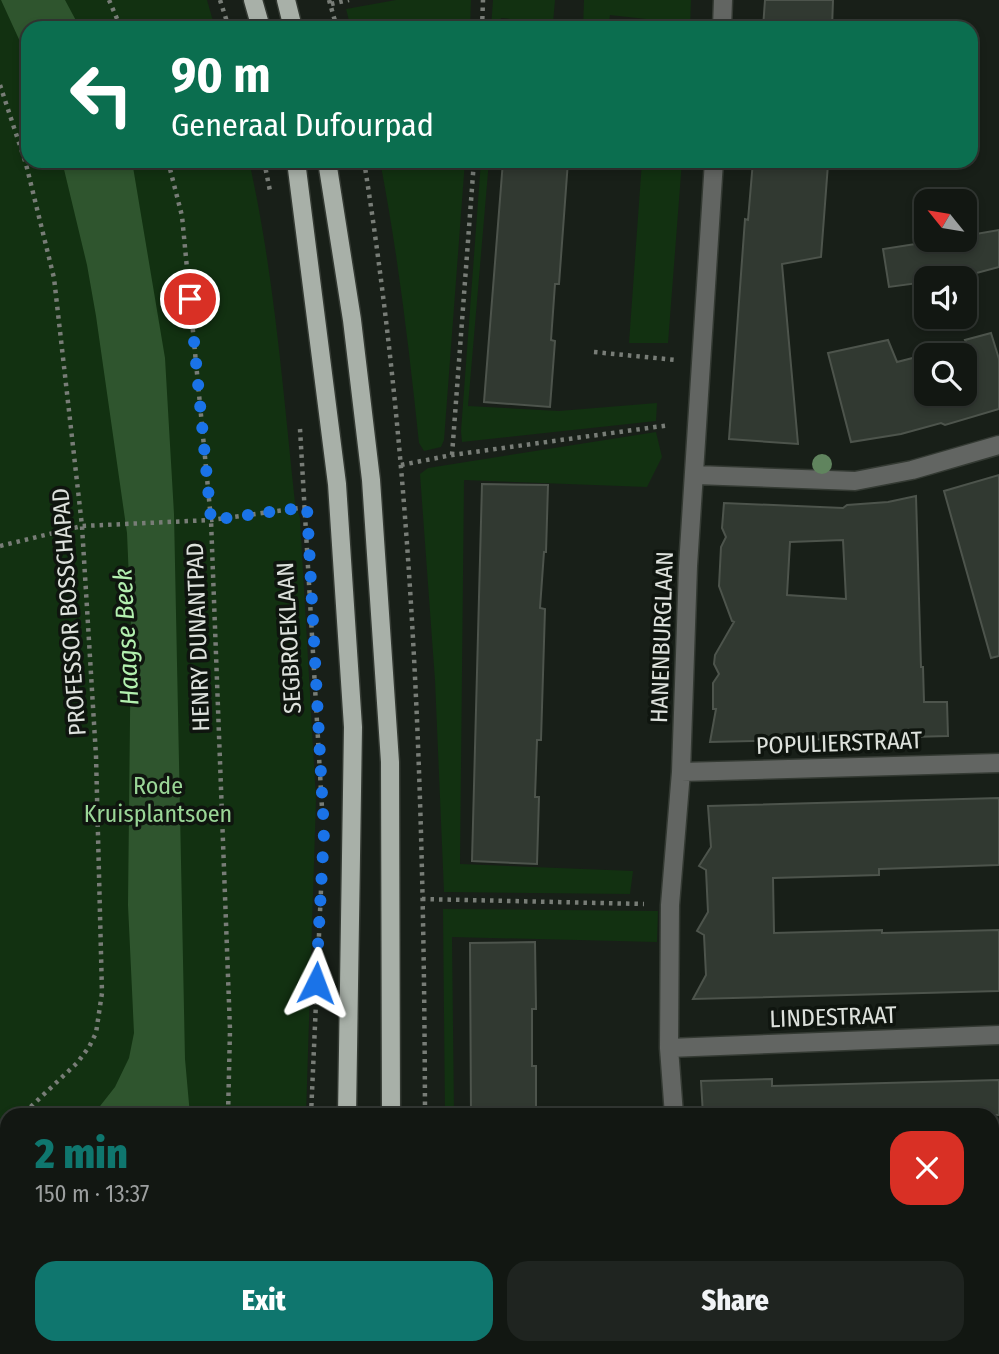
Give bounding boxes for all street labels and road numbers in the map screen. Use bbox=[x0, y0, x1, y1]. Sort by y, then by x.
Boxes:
street label: PROFESSOR BOSSCHAPAD bbox=[46, 487, 92, 737]
street label: HENRY DUNANTPAD bbox=[181, 542, 215, 732]
street label: HANENBURGLAAN bbox=[645, 551, 679, 723]
street label: SEGBROEKLAAN bbox=[271, 561, 307, 715]
street label: POPULIERSTRAAT bbox=[756, 726, 922, 760]
street label: LINDESTRAAT bbox=[769, 1001, 897, 1033]

